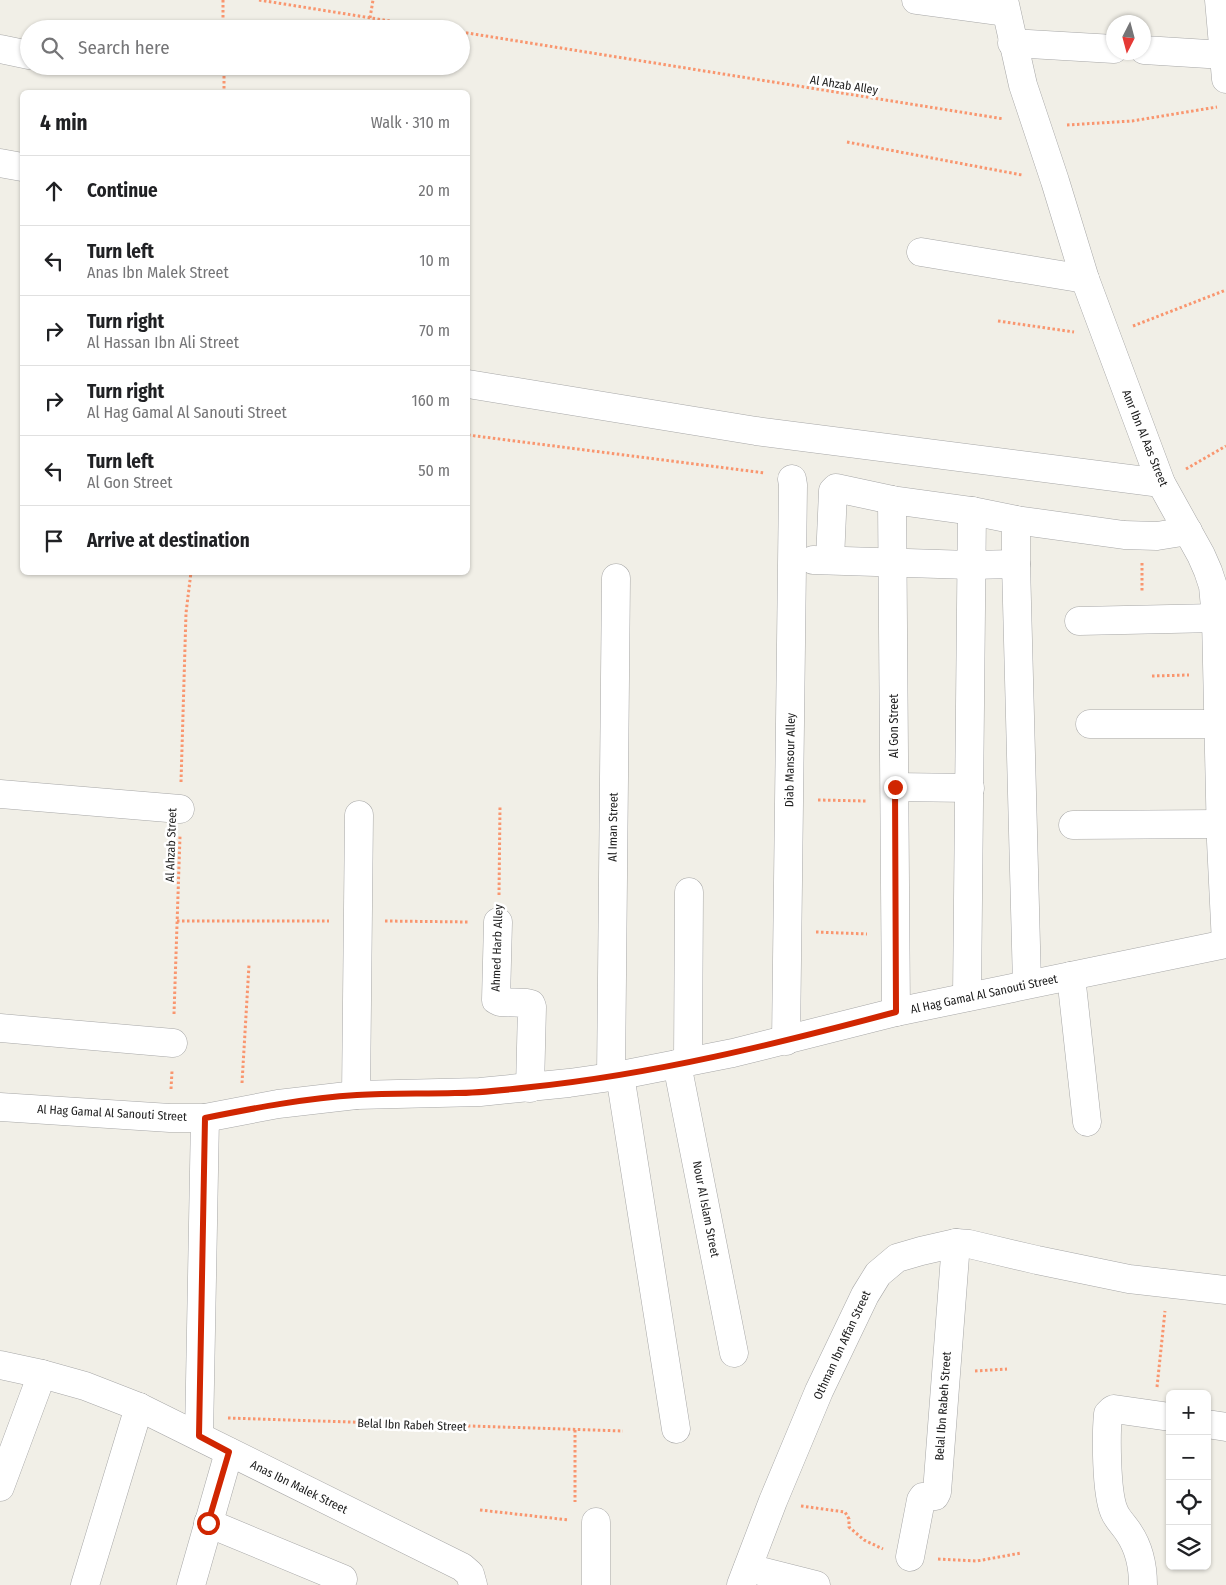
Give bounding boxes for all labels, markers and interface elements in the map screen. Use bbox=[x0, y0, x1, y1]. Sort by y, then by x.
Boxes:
north arrow bbox=[1106, 15, 1151, 60]
search box bbox=[20, 20, 470, 75]
icon: search bbox=[38, 34, 66, 62]
text: Search here bbox=[78, 36, 170, 59]
street label: Al Ahzab Alley bbox=[809, 73, 880, 97]
text: 4 min bbox=[40, 110, 88, 136]
text: Walk · 310 m bbox=[371, 113, 450, 132]
icon: ahead bbox=[40, 177, 68, 205]
text: Continue bbox=[87, 179, 158, 202]
text: 20 m bbox=[419, 181, 450, 200]
text: Turn left bbox=[87, 240, 154, 263]
icon: left bbox=[40, 247, 68, 275]
text: 10 m bbox=[419, 251, 450, 270]
text: Anas Ibn Malek Street bbox=[87, 263, 229, 282]
text: Turn right bbox=[87, 310, 164, 333]
icon: right bbox=[40, 317, 68, 345]
text: 70 m bbox=[419, 321, 450, 340]
text: Al Hassan Ibn Ali Street bbox=[87, 333, 239, 352]
text: Turn right bbox=[87, 380, 164, 403]
icon: right bbox=[40, 387, 68, 415]
street label: Amr Ibn Al Aas Street bbox=[1119, 388, 1171, 488]
text: 160 m bbox=[411, 391, 450, 410]
text: Al Hag Gamal Al Sanouti Street bbox=[87, 403, 287, 422]
text: Turn left bbox=[87, 450, 154, 473]
icon: left bbox=[40, 457, 68, 485]
text: 50 m bbox=[418, 461, 450, 480]
text: Al Gon Street bbox=[87, 473, 173, 492]
icon: arrive bbox=[40, 527, 68, 555]
text: Arrive at destination bbox=[87, 529, 250, 552]
street label: Al Gon Street bbox=[887, 694, 901, 758]
street label: Diab Mansour Alley bbox=[782, 712, 798, 807]
route end bbox=[884, 776, 907, 799]
street label: Al Iman Street bbox=[605, 792, 621, 862]
street label: Al Ahzab Street bbox=[163, 808, 179, 882]
street label: Ahmed Harb Alley bbox=[488, 903, 506, 992]
street label: Al Hag Gamal Al Sanouti Street bbox=[909, 972, 1059, 1016]
street label: Al Hag Gamal Al Sanouti Street bbox=[37, 1102, 187, 1124]
street label: Nour Al Islam Street bbox=[690, 1160, 722, 1259]
street label: Othman Ibn Affan Street bbox=[811, 1288, 873, 1402]
street label: Belal Ibn Rabeh Street bbox=[932, 1351, 954, 1461]
map controls bbox=[1166, 1390, 1211, 1570]
button: + bbox=[1166, 1390, 1211, 1435]
street label: Belal Ibn Rabeh Street bbox=[357, 1416, 467, 1434]
button: − bbox=[1166, 1435, 1211, 1480]
street label: Anas Ibn Malek Street bbox=[248, 1457, 350, 1517]
button: locate bbox=[1166, 1480, 1211, 1525]
route start bbox=[197, 1512, 220, 1535]
button: layers bbox=[1166, 1525, 1211, 1570]

